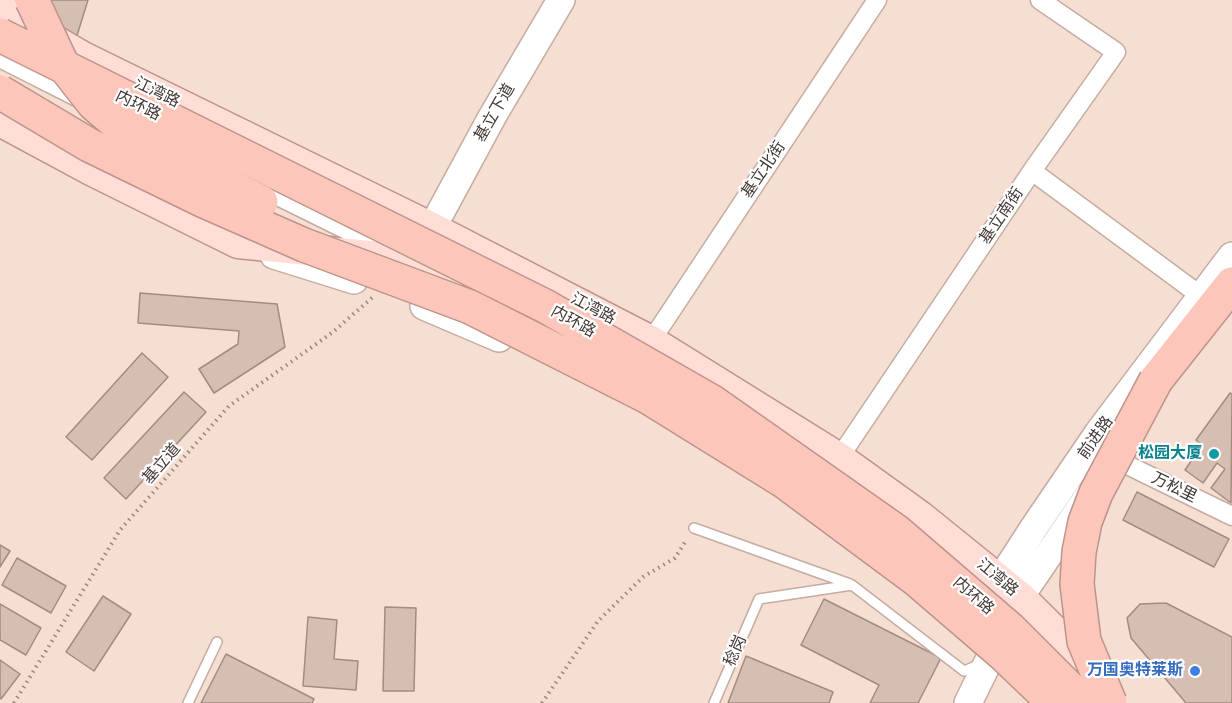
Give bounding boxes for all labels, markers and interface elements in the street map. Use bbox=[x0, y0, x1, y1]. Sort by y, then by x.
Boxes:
street label: 江湾路 bbox=[131, 74, 183, 112]
street label: 基立下道 bbox=[471, 80, 519, 146]
street label: 内环路 bbox=[112, 87, 164, 125]
street label: 基立北街 bbox=[738, 138, 790, 202]
street label: 基立南街 bbox=[976, 184, 1028, 248]
street label: 江湾路 bbox=[567, 289, 619, 329]
street label: 内环路 bbox=[547, 302, 599, 342]
street label: 前进路 bbox=[1074, 413, 1118, 463]
street label: 基立道 bbox=[139, 440, 185, 488]
place label: 松园大厦 bbox=[1138, 444, 1202, 464]
marker: 松园大厦 bbox=[1207, 447, 1221, 461]
street label: 万松里 bbox=[1148, 469, 1200, 507]
street label: 江湾路 bbox=[972, 555, 1022, 601]
street label: 内环路 bbox=[949, 573, 997, 619]
street label: 稔岗 bbox=[721, 632, 751, 670]
place label: 万国奥特莱斯 bbox=[1087, 661, 1183, 681]
marker: 万国奥特莱斯 bbox=[1188, 664, 1202, 678]

